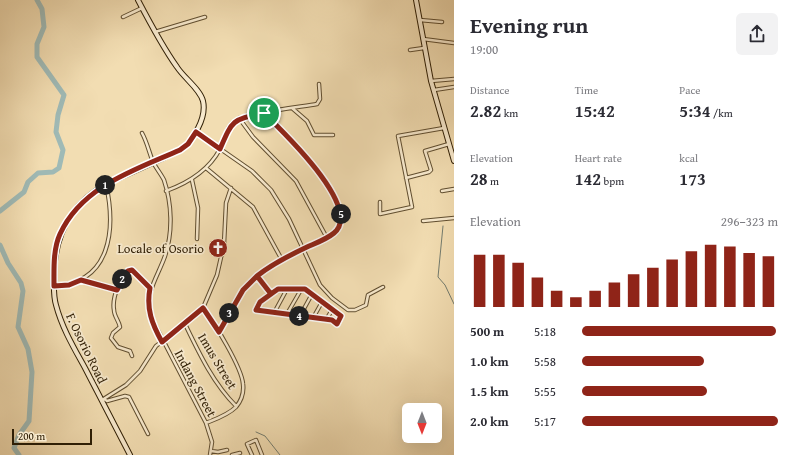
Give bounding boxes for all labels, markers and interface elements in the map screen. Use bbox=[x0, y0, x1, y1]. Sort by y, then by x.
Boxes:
text: Evening run bbox=[470, 9, 588, 41]
button: share bbox=[736, 13, 778, 55]
text: 19:00 bbox=[470, 40, 498, 59]
text: Distance bbox=[470, 82, 509, 98]
text: Time bbox=[575, 82, 598, 98]
text: Pace bbox=[679, 82, 700, 98]
pin bbox=[247, 96, 281, 130]
text: 2.82 bbox=[470, 98, 501, 123]
text: 15:42 bbox=[575, 98, 615, 123]
text: 5:34 bbox=[679, 98, 711, 123]
icon: arrive bbox=[253, 102, 275, 124]
text: km bbox=[501, 105, 518, 121]
text: /km bbox=[711, 105, 733, 121]
text: Elevation bbox=[470, 150, 513, 166]
text: Heart rate bbox=[575, 150, 622, 166]
text: kcal bbox=[679, 150, 698, 166]
text: 28 bbox=[470, 166, 488, 191]
text: 142 bbox=[575, 166, 601, 191]
text: 173 bbox=[679, 166, 706, 191]
text: m bbox=[488, 173, 499, 189]
text: bpm bbox=[601, 173, 624, 189]
pin: 1 bbox=[95, 175, 115, 195]
text: 1 bbox=[102, 177, 108, 193]
pin: 5 bbox=[331, 204, 351, 224]
text: 5 bbox=[338, 206, 344, 222]
text: Elevation bbox=[470, 212, 521, 231]
text: 296–323 m bbox=[721, 212, 778, 231]
church icon: Locale of Osorio bbox=[207, 237, 229, 259]
place label: Locale of Osorio bbox=[118, 239, 204, 258]
pin: 2 bbox=[112, 269, 132, 289]
text: 2 bbox=[119, 271, 125, 287]
pin: 3 bbox=[219, 303, 239, 323]
text: 3 bbox=[226, 305, 232, 321]
pin: 4 bbox=[289, 306, 309, 326]
text: 4 bbox=[296, 308, 302, 324]
street label: F. Osorio Road bbox=[61, 310, 112, 387]
text: 500 m bbox=[470, 322, 504, 341]
text: 5:18 bbox=[534, 322, 556, 341]
street label: Imus Street bbox=[193, 330, 242, 393]
street label: Indang Street bbox=[170, 346, 221, 421]
text: 1.0 km bbox=[470, 352, 509, 371]
text: 5:58 bbox=[534, 352, 556, 371]
text: 1.5 km bbox=[470, 382, 509, 401]
text: 5:55 bbox=[534, 382, 556, 401]
north arrow bbox=[402, 403, 442, 443]
map controls bbox=[402, 403, 442, 443]
text: 2.0 km bbox=[470, 412, 509, 431]
text: 5:17 bbox=[534, 412, 556, 431]
scale bar bbox=[12, 427, 92, 446]
text: 200 m bbox=[18, 428, 45, 444]

